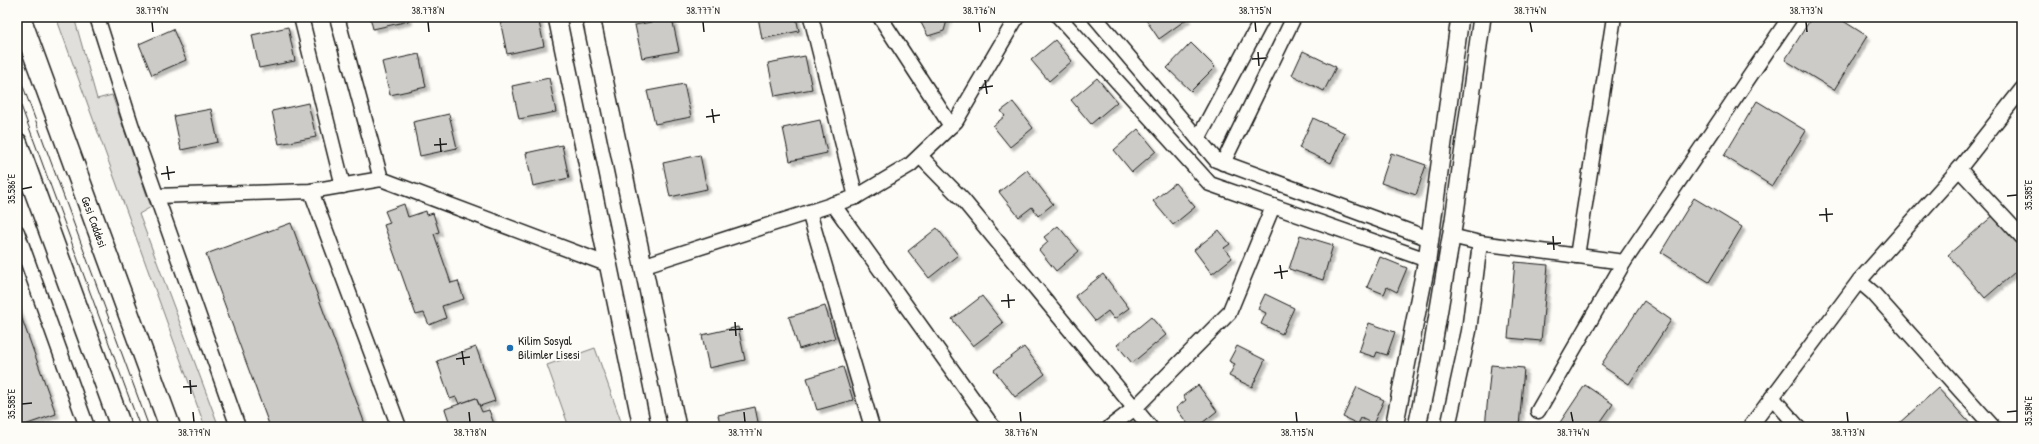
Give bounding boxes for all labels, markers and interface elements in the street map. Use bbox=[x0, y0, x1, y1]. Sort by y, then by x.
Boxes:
text: 38.779°N bbox=[136, 4, 168, 17]
text: 38.778°N bbox=[412, 4, 444, 17]
text: 38.777°N bbox=[686, 4, 720, 17]
text: 38.776°N bbox=[963, 4, 995, 17]
text: 38.775°N bbox=[1239, 4, 1271, 17]
text: 38.774°N bbox=[1514, 4, 1546, 17]
text: 38.773°N bbox=[1790, 4, 1822, 17]
text: 35.586°E bbox=[5, 173, 18, 204]
text: 35.585°E bbox=[2022, 179, 2035, 210]
street label: Gesi Caddesi bbox=[77, 194, 112, 250]
place label: Kilim Sosyal Bilimler Lisesi bbox=[518, 332, 580, 363]
marker: Kilim Sosyal Bilimler Lisesi bbox=[505, 343, 515, 353]
text: 35.585°E bbox=[5, 388, 18, 419]
text: 35.584°E bbox=[2022, 395, 2035, 426]
text: 38.779°N bbox=[178, 426, 210, 439]
text: 38.778°N bbox=[454, 426, 486, 439]
text: 38.777°N bbox=[728, 426, 762, 439]
text: 38.776°N bbox=[1005, 426, 1037, 439]
text: 38.775°N bbox=[1281, 426, 1313, 439]
text: 38.774°N bbox=[1557, 426, 1589, 439]
text: 38.773°N bbox=[1832, 426, 1864, 439]

